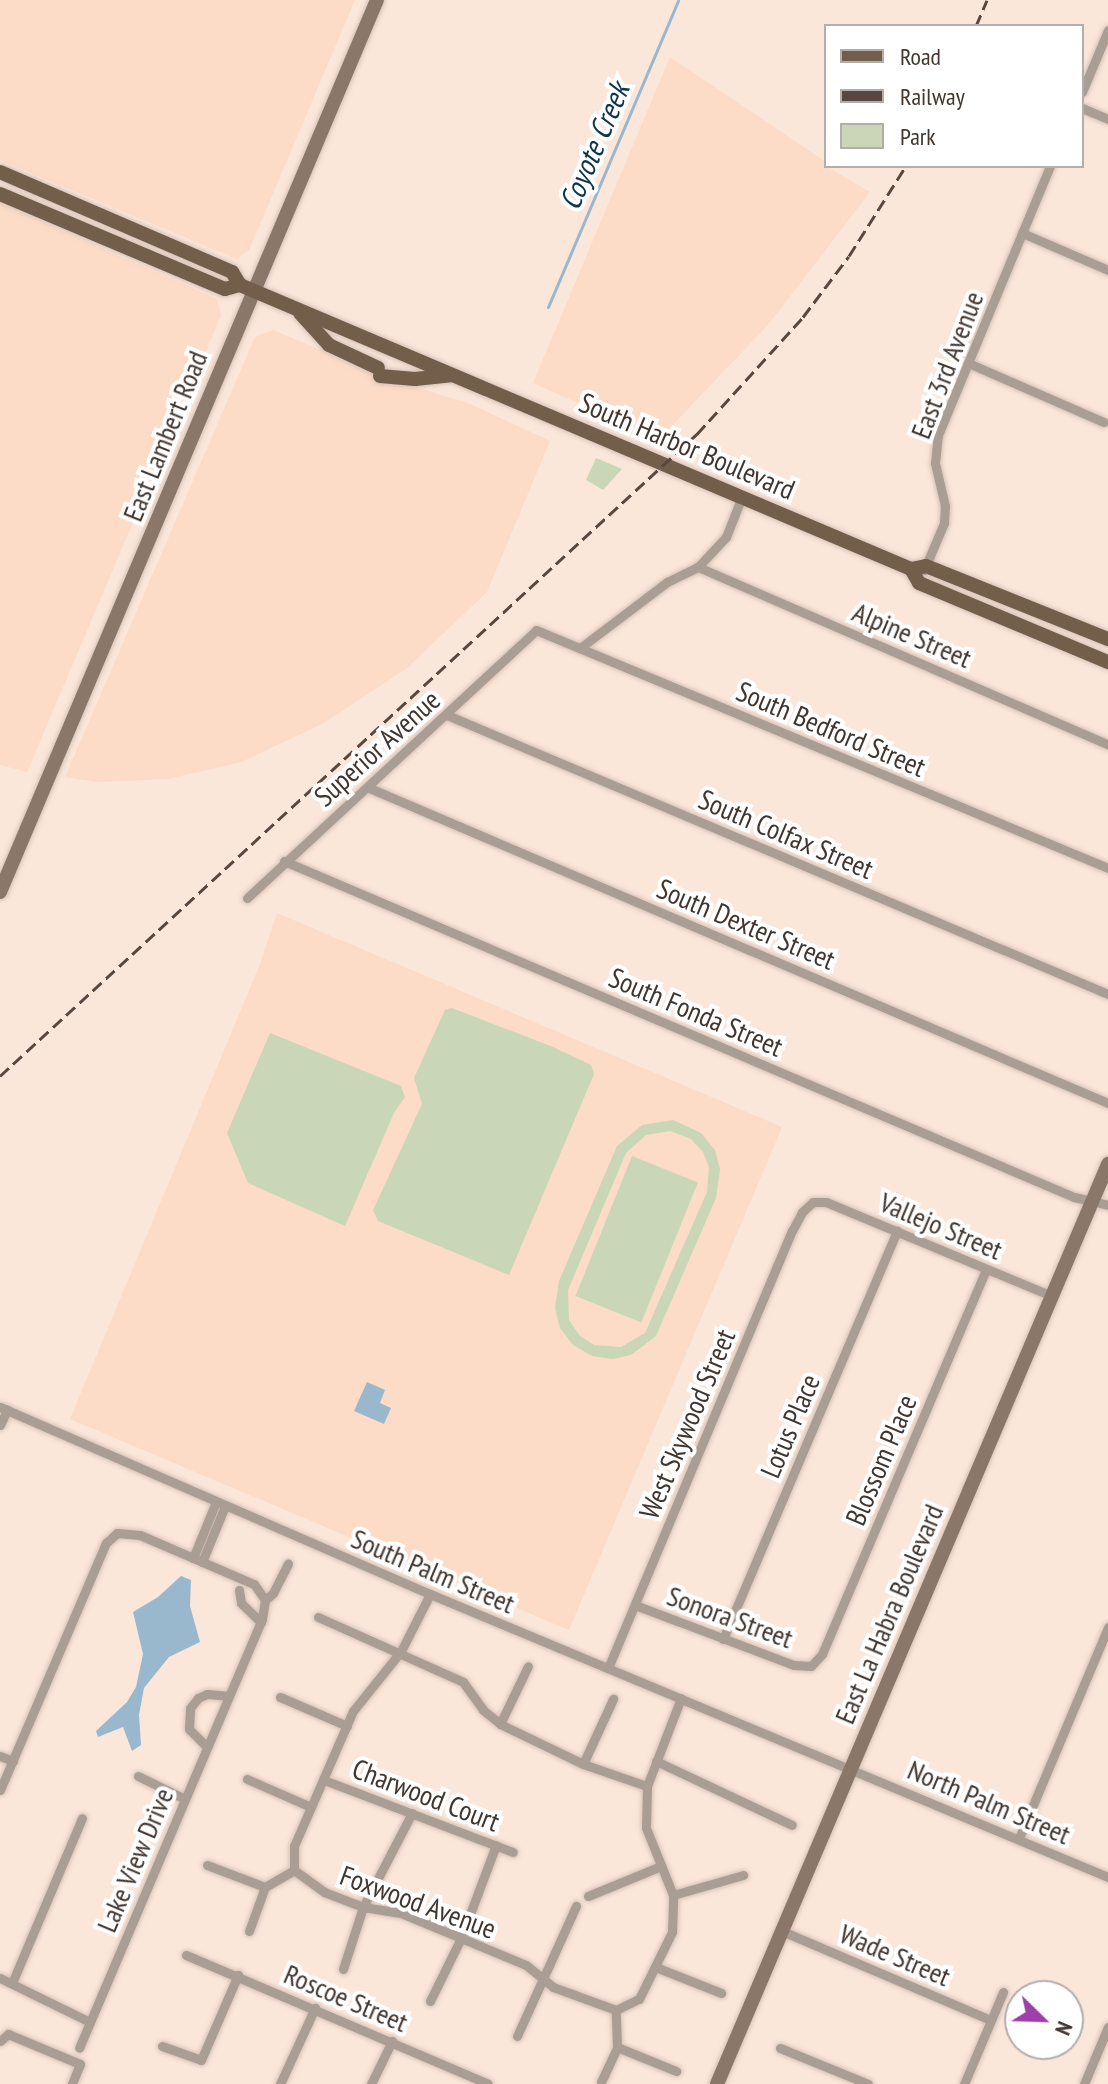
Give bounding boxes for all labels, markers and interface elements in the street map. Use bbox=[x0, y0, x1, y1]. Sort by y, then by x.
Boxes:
legend bbox=[824, 24, 1084, 168]
text: Road bbox=[900, 41, 941, 72]
water label: Coyote Creek bbox=[551, 77, 637, 215]
text: Railway bbox=[900, 81, 965, 112]
text: Park bbox=[900, 121, 936, 152]
street label: East 3rd Avenue bbox=[903, 286, 991, 444]
street label: East Lambert Road bbox=[116, 346, 214, 526]
street label: South Harbor Boulevard bbox=[574, 385, 800, 507]
street label: Alpine Street bbox=[848, 595, 976, 675]
street label: South Bedford Street bbox=[732, 674, 930, 784]
street label: Superior Avenue bbox=[307, 683, 447, 813]
street label: South Colfax Street bbox=[694, 782, 878, 886]
street label: South Dexter Street bbox=[652, 871, 840, 977]
street label: South Fonda Street bbox=[604, 960, 788, 1064]
street label: Vallejo Street bbox=[875, 1185, 1007, 1267]
street label: West Skywood Street bbox=[632, 1324, 742, 1524]
street label: Lotus Place bbox=[753, 1369, 827, 1483]
street label: Blossom Place bbox=[838, 1390, 924, 1530]
street label: East La Habra Boulevard bbox=[828, 1499, 950, 1729]
street label: South Palm Street bbox=[346, 1522, 520, 1620]
street label: Sonora Street bbox=[663, 1579, 797, 1655]
street label: Charwood Court bbox=[348, 1752, 504, 1838]
street label: North Palm Street bbox=[903, 1753, 1075, 1851]
street label: Lake View Drive bbox=[89, 1782, 181, 1938]
street label: Foxwood Avenue bbox=[335, 1858, 501, 1946]
street label: Wade Street bbox=[835, 1917, 955, 1993]
street label: Roscoe Street bbox=[279, 1957, 413, 2039]
north arrow bbox=[1004, 1980, 1084, 2060]
text: N bbox=[1049, 2018, 1079, 2040]

